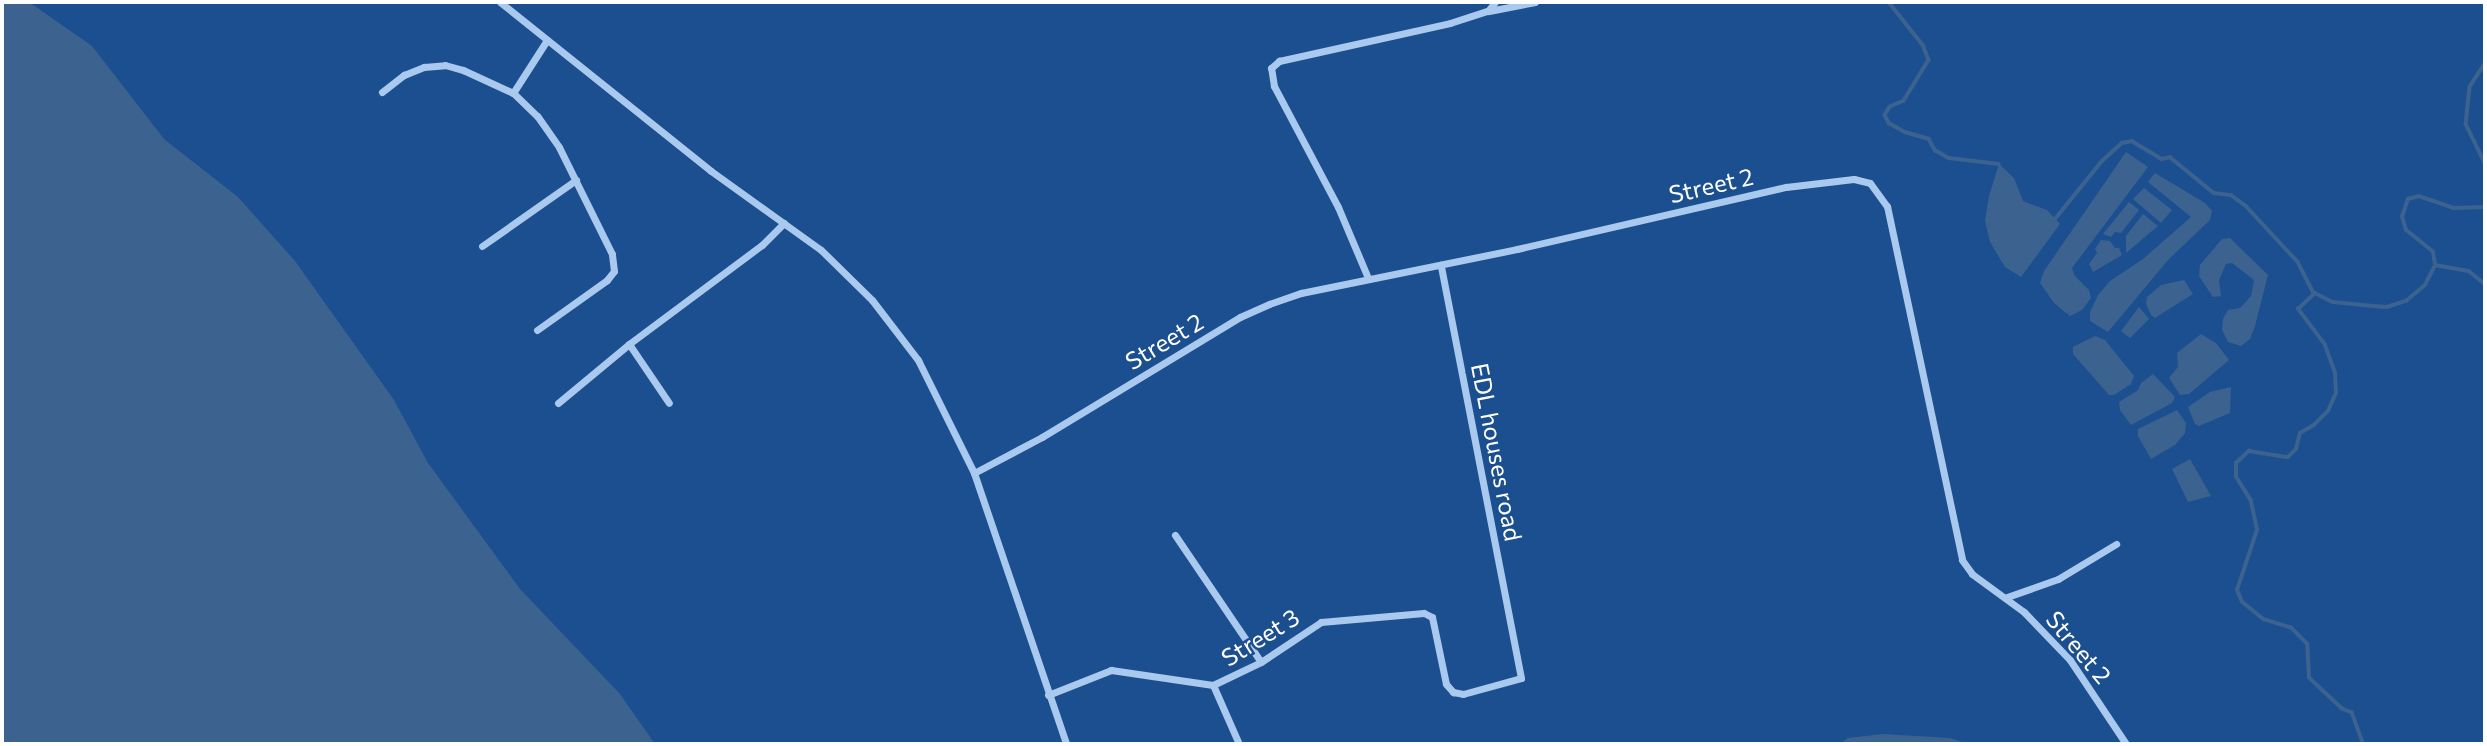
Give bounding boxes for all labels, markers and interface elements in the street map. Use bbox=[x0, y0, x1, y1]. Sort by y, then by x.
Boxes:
street label: Street 2 bbox=[1666, 161, 1756, 209]
street label: Street 2 bbox=[1120, 307, 1208, 375]
street label: EDL houses road bbox=[1466, 361, 1528, 543]
street label: Street 3 bbox=[1216, 602, 1304, 672]
street label: Street 2 bbox=[2040, 605, 2118, 689]

